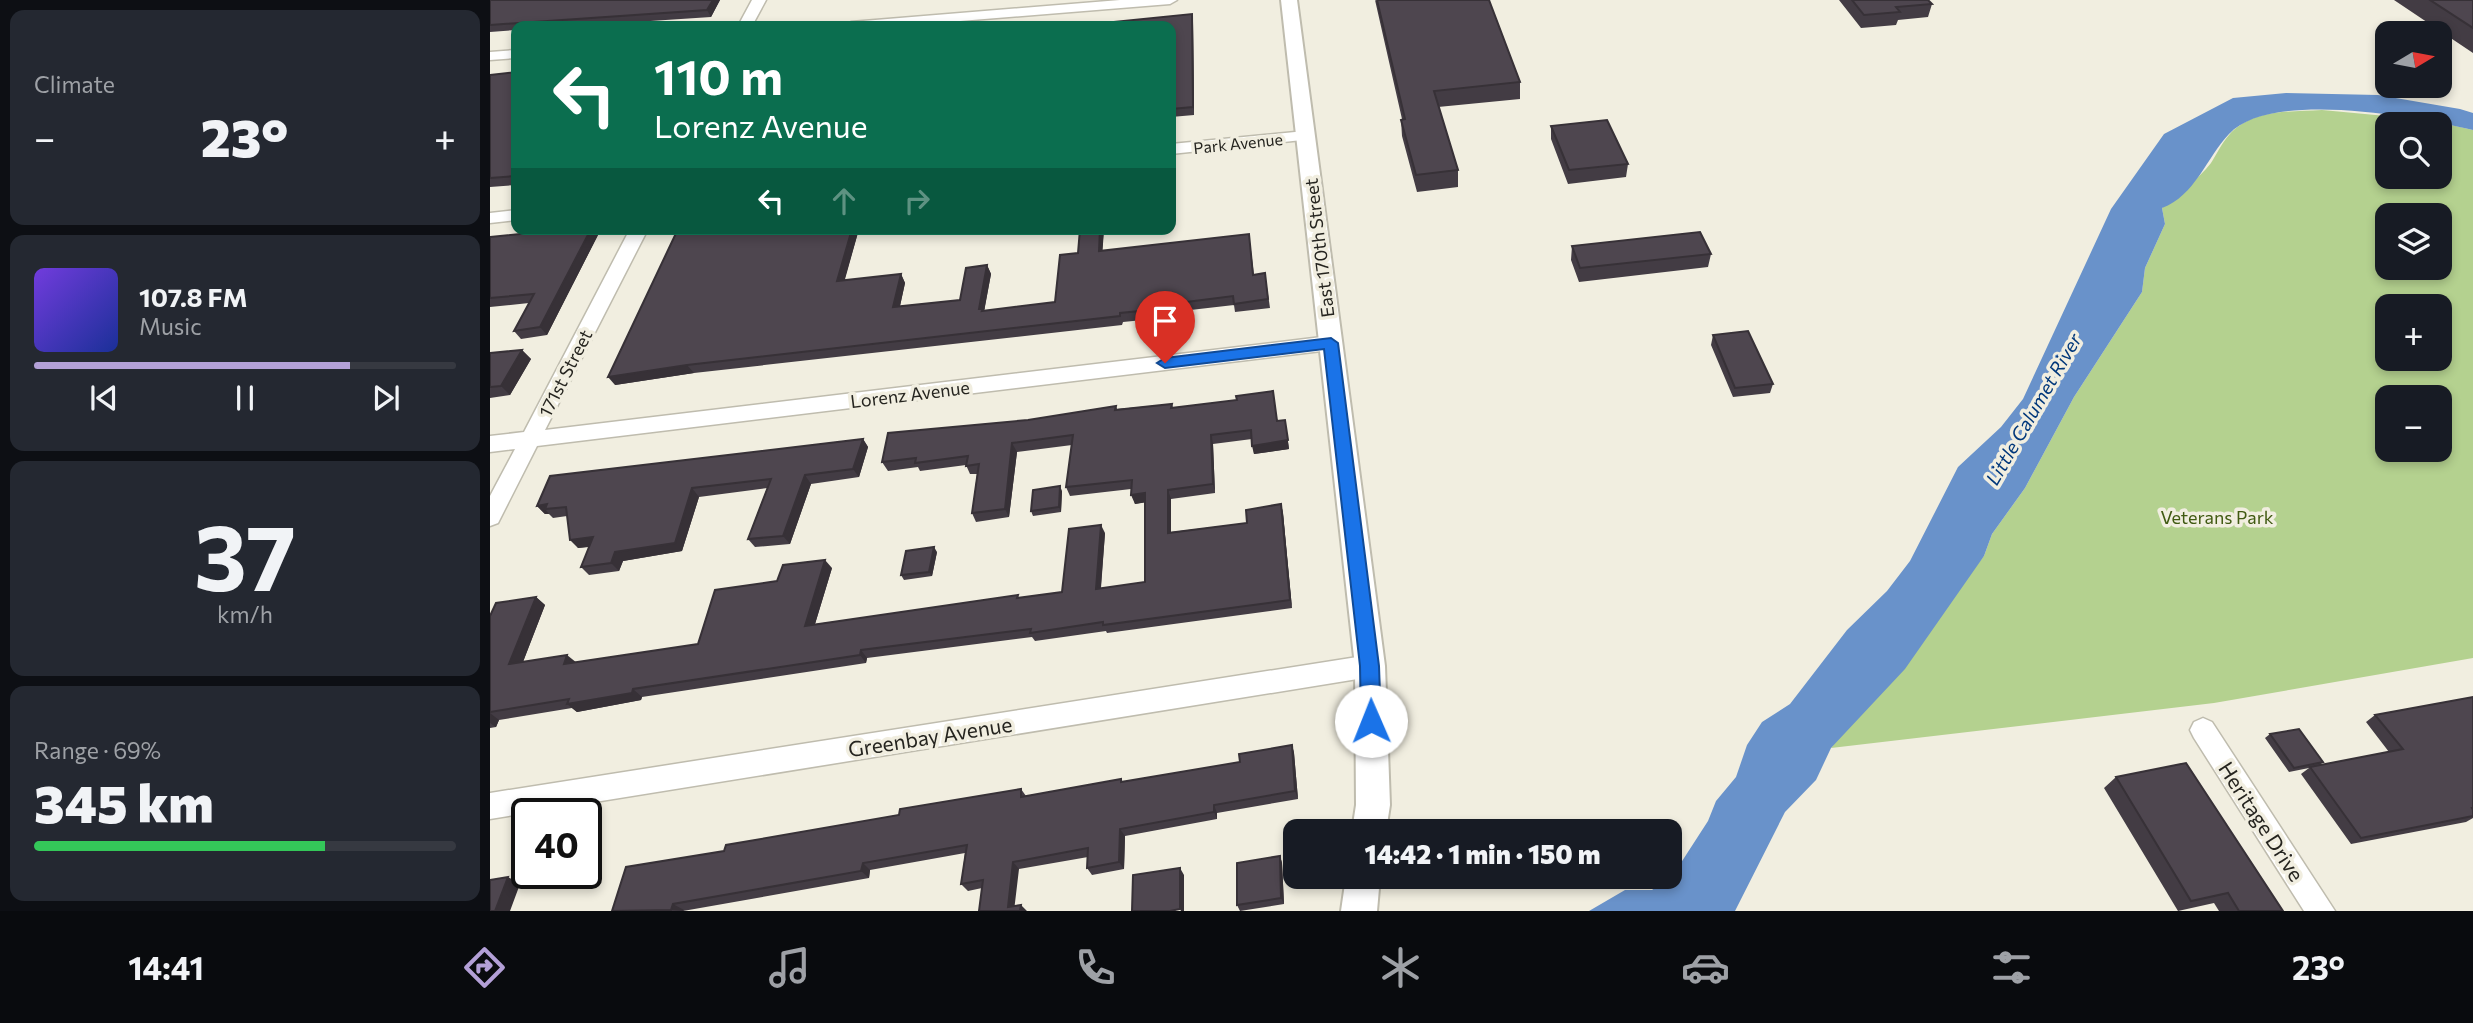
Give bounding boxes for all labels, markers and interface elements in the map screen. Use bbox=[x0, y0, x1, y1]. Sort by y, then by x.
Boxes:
north arrow bbox=[2375, 21, 2452, 98]
map controls bbox=[2375, 21, 2452, 462]
text: 110 m bbox=[654, 45, 783, 105]
icon: left bbox=[539, 49, 630, 140]
text: Climate bbox=[34, 70, 115, 98]
text: 23° bbox=[201, 104, 288, 168]
text: Lorenz Avenue bbox=[654, 105, 868, 145]
button: search bbox=[2375, 112, 2452, 189]
text: − bbox=[34, 113, 56, 160]
text: + bbox=[434, 113, 456, 160]
street label: Park Avenue bbox=[1192, 129, 1284, 157]
street label: East 170th Street bbox=[1300, 177, 1338, 319]
icon: left bbox=[752, 182, 790, 220]
icon: ahead bbox=[825, 182, 863, 220]
icon: right bbox=[898, 182, 936, 220]
button: layers bbox=[2375, 203, 2452, 280]
text: 107.8 FM bbox=[139, 281, 248, 312]
pin bbox=[1135, 291, 1195, 363]
button: + bbox=[2375, 294, 2452, 371]
icon: arrive bbox=[1146, 302, 1184, 340]
text: Music bbox=[139, 312, 202, 340]
street label: 171st Street bbox=[534, 326, 596, 420]
water label: Little Calumet River bbox=[1980, 328, 2086, 489]
street label: Lorenz Avenue bbox=[849, 376, 971, 412]
icon: previous bbox=[85, 379, 123, 417]
icon: pause bbox=[226, 379, 264, 417]
icon: next bbox=[367, 379, 405, 417]
button: − bbox=[2375, 385, 2452, 462]
text: 37 bbox=[194, 498, 296, 610]
park label: Veterans Park bbox=[2160, 506, 2274, 528]
text: km/h bbox=[217, 600, 273, 628]
position arrow bbox=[1334, 684, 1408, 758]
street label: Greenbay Avenue bbox=[846, 711, 1014, 761]
text: Range · 69% bbox=[34, 736, 161, 764]
street label: Heritage Drive bbox=[2214, 757, 2310, 885]
text: 345 km bbox=[34, 770, 214, 834]
speed limit sign: 40 bbox=[511, 798, 602, 889]
text: 14:42 · 1 min · 150 m bbox=[1365, 838, 1601, 869]
icon: directions bbox=[460, 943, 509, 992]
icon: music bbox=[765, 943, 814, 992]
icon: phone bbox=[1071, 943, 1120, 992]
icon: climate bbox=[1376, 943, 1425, 992]
icon: car bbox=[1681, 943, 1730, 992]
icon: filters bbox=[1987, 943, 2036, 992]
text: 14:41 bbox=[128, 947, 204, 987]
text: 23° bbox=[2292, 947, 2345, 987]

